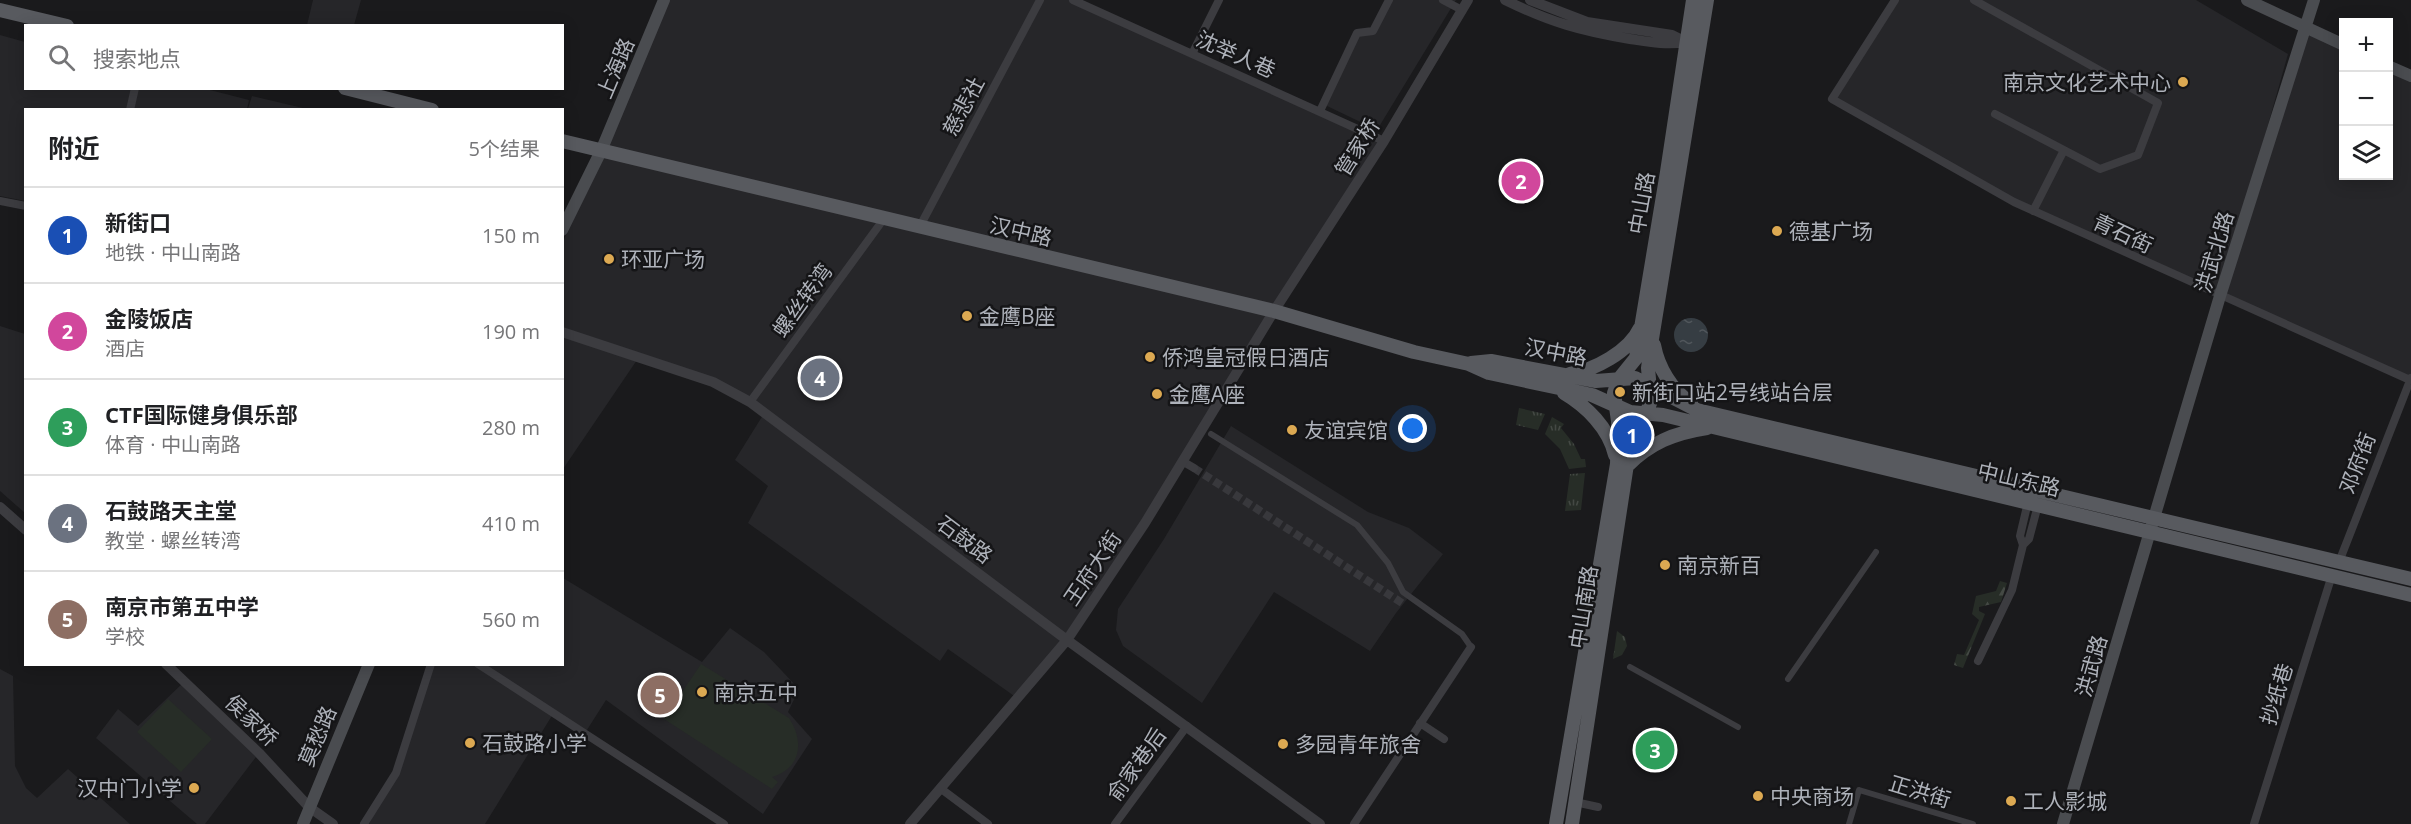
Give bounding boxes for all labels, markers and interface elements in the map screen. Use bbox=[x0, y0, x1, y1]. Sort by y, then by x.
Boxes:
map controls bbox=[2339, 18, 2393, 180]
button: + bbox=[2339, 18, 2393, 72]
search box bbox=[24, 24, 564, 90]
street label: 沈举人巷 bbox=[1192, 24, 1280, 84]
street label: 上海路 bbox=[590, 34, 640, 102]
icon: search bbox=[45, 41, 78, 74]
text: 搜索地点 bbox=[93, 43, 181, 73]
place label: 南京文化艺术中心 bbox=[2003, 68, 2171, 96]
street label: 慈悲社 bbox=[936, 72, 990, 140]
button: − bbox=[2339, 72, 2393, 126]
marker: 南京文化艺术中心 bbox=[2176, 75, 2190, 89]
street label: 管家桥 bbox=[1328, 113, 1386, 181]
button: layers bbox=[2339, 126, 2393, 180]
text: 附近 bbox=[48, 130, 100, 166]
text: 5个结果 bbox=[469, 135, 540, 162]
pin: 2 bbox=[1502, 158, 1540, 204]
street label: 中山路 bbox=[1622, 170, 1660, 236]
text: 新街口 bbox=[105, 207, 171, 237]
street label: 青石街 bbox=[2089, 207, 2157, 259]
street label: 洪武北路 bbox=[2188, 208, 2240, 296]
street label: 汉中路 bbox=[987, 210, 1055, 252]
place label: 德基广场 bbox=[1789, 217, 1873, 245]
text: 1 bbox=[62, 222, 73, 249]
text: 150 m bbox=[482, 222, 540, 249]
marker: 德基广场 bbox=[1770, 224, 1784, 238]
text: 地铁 · 中山南路 bbox=[105, 239, 241, 266]
place label: 环亚广场 bbox=[621, 245, 705, 273]
marker: 环亚广场 bbox=[602, 252, 616, 266]
street label: 螺丝转湾 bbox=[766, 258, 838, 342]
place label: 金鹰B座 bbox=[979, 302, 1056, 330]
text: 金陵饭店 bbox=[105, 303, 193, 333]
marker: 金鹰B座 bbox=[960, 309, 974, 323]
text: 2 bbox=[62, 318, 73, 345]
text: 190 m bbox=[482, 318, 540, 345]
street label: 汉中路 bbox=[1522, 332, 1590, 372]
text: 酒店 bbox=[105, 335, 145, 362]
place label: 侨鸿皇冠假日酒店 bbox=[1162, 343, 1330, 371]
marker: 侨鸿皇冠假日酒店 bbox=[1143, 350, 1157, 364]
pin: 4 bbox=[800, 356, 840, 400]
place label: 新街口站2号线站台层 bbox=[1632, 378, 1833, 406]
place label: 金鹰A座 bbox=[1169, 380, 1245, 408]
marker: 新街口站2号线站台层 bbox=[1613, 385, 1627, 399]
marker: 金鹰A座 bbox=[1150, 387, 1164, 401]
text: CTF国际健身俱乐部 bbox=[105, 399, 298, 429]
pin: 1 bbox=[1612, 412, 1652, 458]
text: 3 bbox=[62, 414, 73, 441]
text: 280 m bbox=[482, 414, 540, 441]
your location bbox=[1398, 414, 1427, 443]
place label: 友谊宾馆 bbox=[1304, 416, 1388, 444]
marker: 友谊宾馆 bbox=[1285, 423, 1299, 437]
street label: 邓府街 bbox=[2333, 429, 2381, 497]
text: 体育 · 中山南路 bbox=[105, 431, 241, 458]
street label: 中山东路 bbox=[1975, 456, 2063, 502]
text: 石鼓路天主堂 bbox=[105, 495, 237, 525]
street label: 石鼓路 bbox=[931, 509, 999, 569]
text: 4 bbox=[62, 510, 73, 537]
text: 410 m bbox=[482, 510, 540, 537]
street label: 王府大街 bbox=[1057, 525, 1127, 611]
text: 教堂 · 螺丝转湾 bbox=[105, 527, 241, 554]
place label: 南京新百 bbox=[1677, 551, 1761, 579]
marker: 南京新百 bbox=[1658, 558, 1672, 572]
street label: 中山南路 bbox=[1563, 563, 1603, 651]
text: 南京市第五中学 bbox=[105, 591, 259, 621]
text: 5 bbox=[62, 606, 73, 633]
text: 560 m bbox=[482, 606, 540, 633]
text: 学校 bbox=[105, 623, 145, 650]
street label: 洪武路 bbox=[2069, 632, 2113, 700]
street label: 抄纸巷 bbox=[2253, 660, 2299, 728]
pin: 5 bbox=[640, 672, 680, 718]
place label: 南京五中 bbox=[714, 678, 798, 706]
marker: 南京五中 bbox=[695, 685, 709, 699]
street label: 侯家桥 bbox=[220, 688, 284, 752]
street label: 莫愁路 bbox=[292, 702, 342, 770]
street label: 俞家巷后 bbox=[1100, 722, 1172, 806]
pin: 3 bbox=[1636, 728, 1674, 772]
place label: 石鼓路小学 bbox=[482, 729, 587, 757]
place label: 多园青年旅舍 bbox=[1295, 730, 1421, 758]
marker: 石鼓路小学 bbox=[463, 736, 477, 750]
marker: 多园青年旅舍 bbox=[1276, 737, 1290, 751]
street label: 正洪街 bbox=[1886, 768, 1954, 814]
place label: 汉中门小学 bbox=[77, 774, 182, 802]
marker: 汉中门小学 bbox=[187, 781, 201, 795]
place label: 中央商场 bbox=[1770, 782, 1854, 810]
place label: 工人影城 bbox=[2023, 787, 2107, 815]
marker: 中央商场 bbox=[1751, 789, 1765, 803]
marker: 工人影城 bbox=[2004, 794, 2018, 808]

